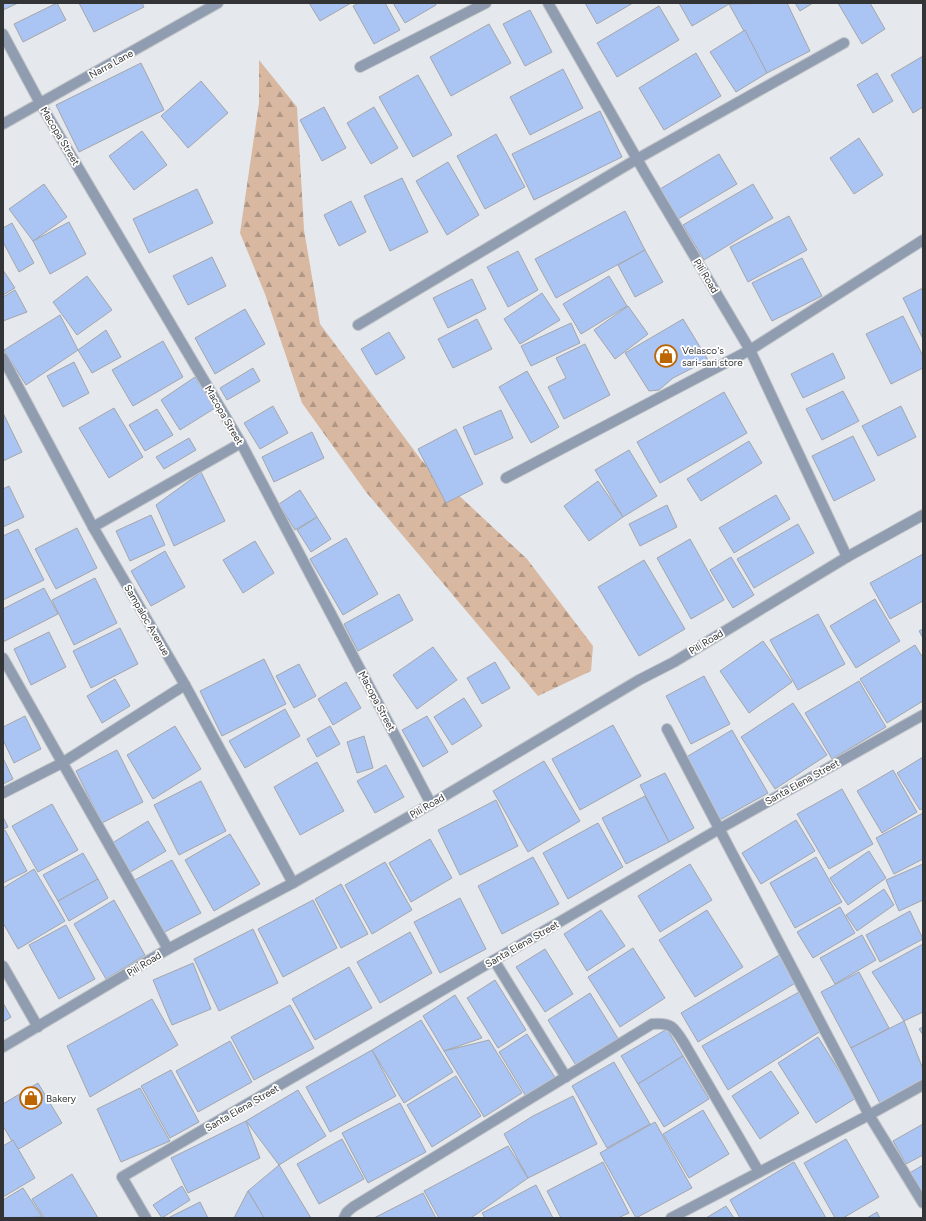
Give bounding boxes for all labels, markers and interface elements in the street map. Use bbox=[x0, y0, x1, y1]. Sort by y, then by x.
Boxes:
street label: Narra Lane bbox=[87, 46, 136, 81]
street label: Macopa Street bbox=[37, 104, 83, 168]
street label: Pili Road bbox=[691, 256, 721, 296]
shop icon: Velasco's sari-sari store bbox=[653, 343, 679, 369]
place label: Velasco's sari-sari store bbox=[682, 344, 743, 369]
street label: Macopa Street bbox=[202, 383, 246, 447]
street label: Sampaloc Avenue bbox=[121, 582, 173, 659]
street label: Pili Road bbox=[686, 627, 726, 657]
street label: Macopa Street bbox=[356, 669, 398, 733]
street label: Santa Elena Street bbox=[763, 756, 842, 808]
street label: Pili Road bbox=[407, 791, 447, 821]
street label: Santa Elena Street bbox=[483, 918, 561, 970]
street label: Pili Road bbox=[124, 949, 164, 979]
street label: Santa Elena Street bbox=[203, 1082, 281, 1134]
shop icon: Bakery bbox=[18, 1085, 44, 1111]
place label: Bakery bbox=[46, 1092, 77, 1105]

